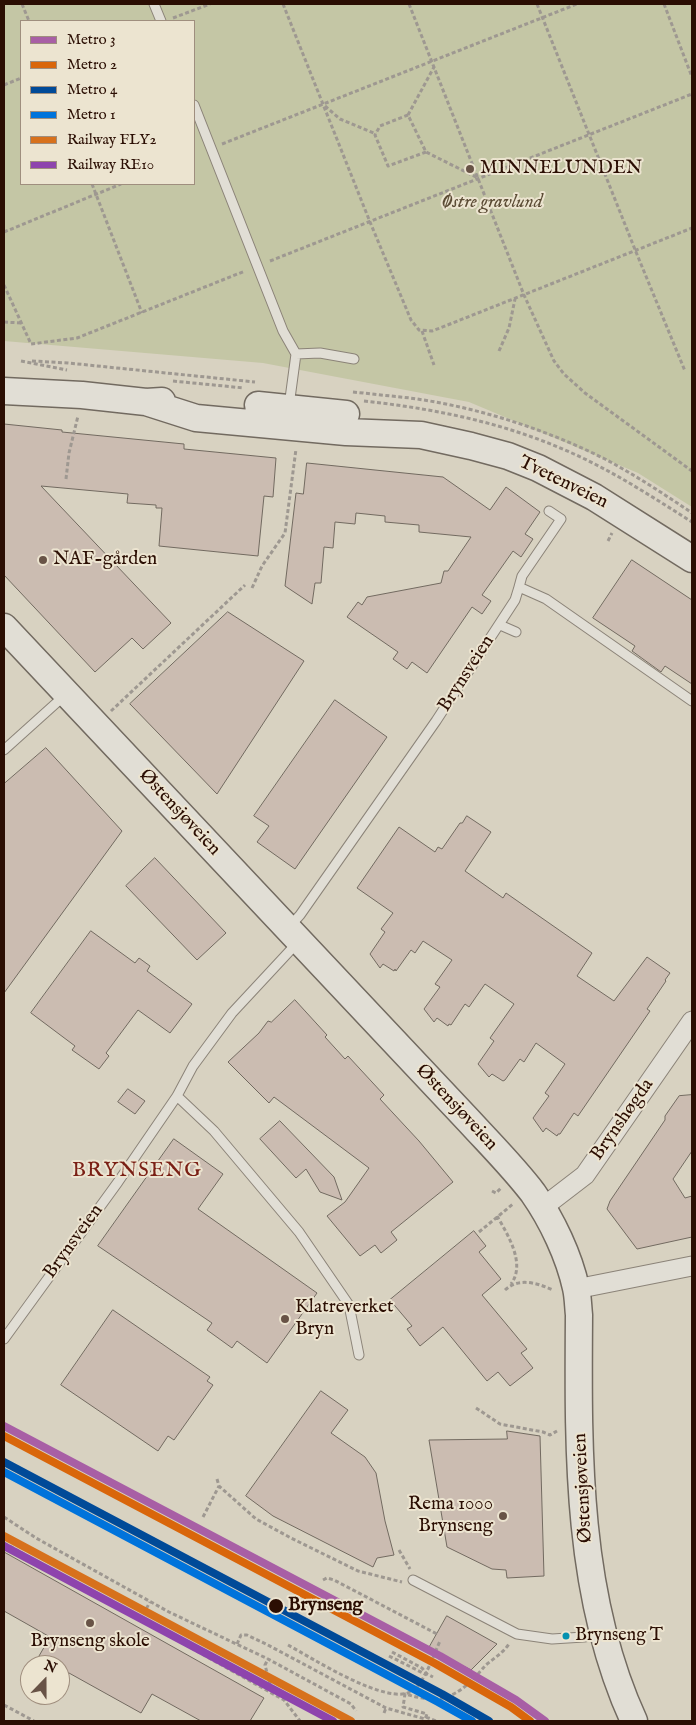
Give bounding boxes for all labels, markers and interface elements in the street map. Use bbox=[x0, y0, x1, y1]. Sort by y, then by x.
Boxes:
legend bbox=[20, 20, 195, 185]
text: Metro 3 bbox=[67, 30, 115, 49]
text: Metro 2 bbox=[67, 55, 117, 74]
text: Metro 4 bbox=[67, 80, 117, 99]
text: Metro 1 bbox=[67, 105, 115, 124]
text: Railway FLY2 bbox=[67, 130, 157, 149]
text: Railway RE10 bbox=[67, 155, 154, 174]
place label: MINNELUNDEN bbox=[480, 158, 642, 180]
marker: MINNELUNDEN bbox=[464, 163, 476, 175]
park label: Østre gravlund bbox=[441, 192, 543, 214]
street label: Tvetenveien bbox=[515, 452, 611, 514]
place label: NAF-gården bbox=[53, 549, 157, 571]
marker: NAF-gården bbox=[37, 554, 49, 566]
street label: Brynsveien bbox=[434, 631, 500, 717]
street label: Østensjøveien bbox=[133, 765, 225, 861]
street label: Østensjøveien bbox=[410, 1060, 502, 1156]
street label: Brynshøgda bbox=[587, 1075, 659, 1165]
district label: BRYNSENG bbox=[71, 1159, 203, 1185]
street label: Brynsveien bbox=[39, 1200, 109, 1284]
place label: Klatreverket Bryn bbox=[295, 1297, 394, 1341]
marker: Klatreverket Bryn bbox=[279, 1313, 291, 1325]
street label: Østensjøveien bbox=[570, 1433, 598, 1543]
place label: Rema 1000 Brynseng bbox=[408, 1494, 493, 1538]
marker: Rema 1000 Brynseng bbox=[497, 1510, 509, 1522]
place label: Brynseng bbox=[288, 1595, 363, 1617]
marker: Brynseng bbox=[267, 1597, 285, 1615]
marker: Brynseng skole bbox=[84, 1617, 96, 1629]
place label: Brynseng T bbox=[575, 1625, 663, 1647]
place label: Brynseng skole bbox=[30, 1631, 150, 1653]
marker: Brynseng T bbox=[561, 1631, 571, 1641]
north arrow bbox=[20, 1655, 70, 1705]
text: N bbox=[41, 1656, 59, 1678]

